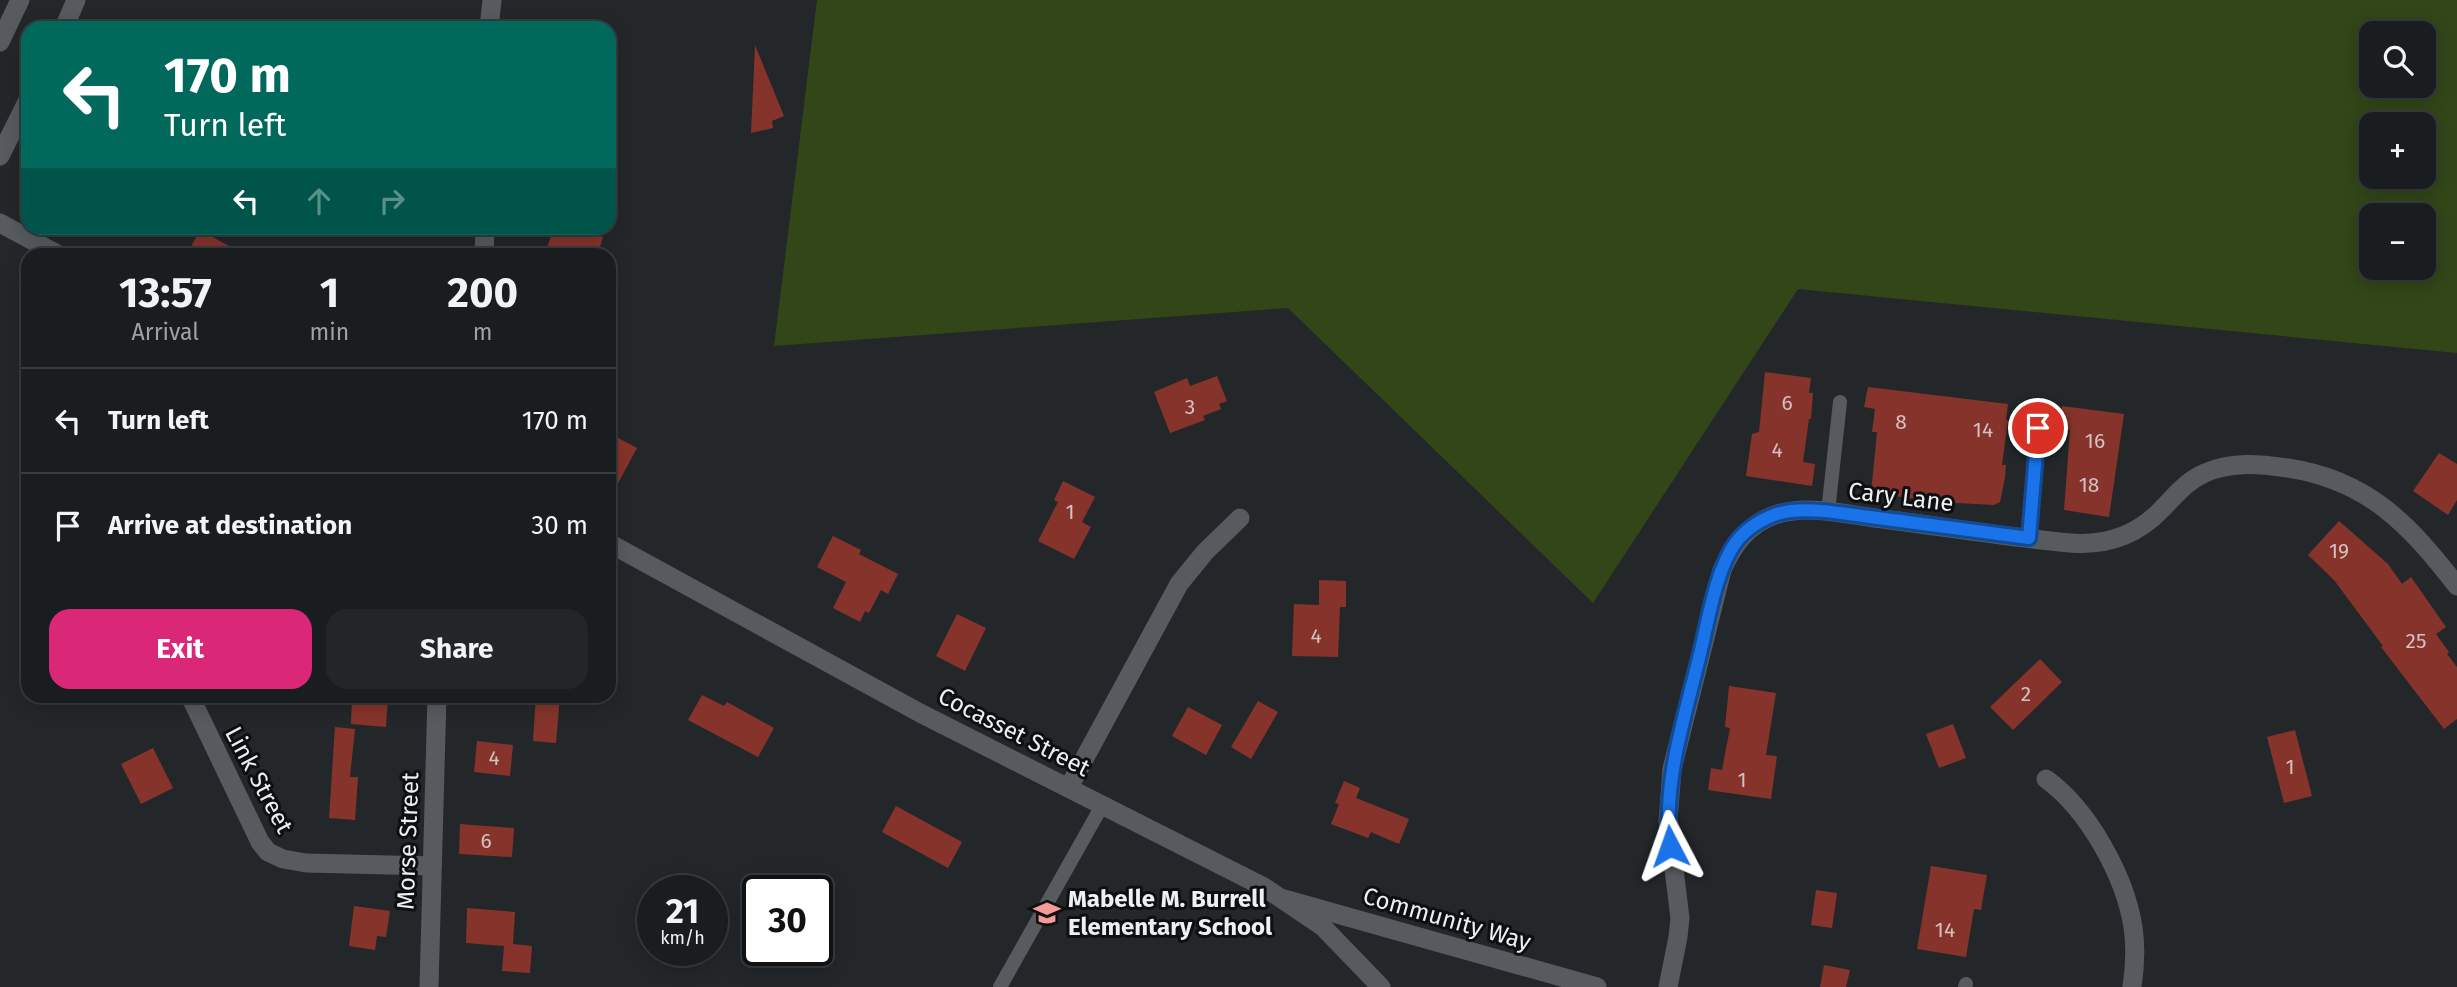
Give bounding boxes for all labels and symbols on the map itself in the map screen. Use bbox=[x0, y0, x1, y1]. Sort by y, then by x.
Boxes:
house number: 6 bbox=[1781, 390, 1793, 416]
house number: 3 bbox=[1185, 394, 1195, 420]
pin bbox=[2008, 398, 2068, 458]
house number: 8 bbox=[1895, 409, 1907, 435]
house number: 14 bbox=[1973, 417, 1993, 443]
house number: 16 bbox=[2085, 428, 2105, 454]
house number: 4 bbox=[1771, 437, 1783, 463]
house number: 18 bbox=[2079, 472, 2099, 498]
street label: Cary Lane bbox=[1847, 477, 1955, 517]
house number: 1 bbox=[1065, 499, 1075, 525]
house number: 19 bbox=[2329, 538, 2349, 564]
house number: 4 bbox=[1310, 623, 1322, 649]
house number: 25 bbox=[2406, 628, 2426, 654]
house number: 2 bbox=[2021, 681, 2031, 707]
street label: Cocasset Street bbox=[934, 682, 1095, 782]
street label: Link Street bbox=[219, 722, 299, 838]
house number: 4 bbox=[488, 745, 500, 771]
house number: 1 bbox=[2285, 754, 2295, 780]
house number: 1 bbox=[1737, 767, 1747, 793]
street label: Morse Street bbox=[392, 772, 424, 910]
position arrow bbox=[1633, 809, 1707, 883]
house number: 6 bbox=[480, 828, 492, 854]
speed limit sign: 30 bbox=[742, 875, 833, 966]
street label: Community Way bbox=[1360, 882, 1534, 956]
place label: Mabelle M. Burrell Elementary School bbox=[1068, 885, 1273, 941]
school or university icon: Mabelle M. Burrell Elementary School bbox=[1032, 898, 1062, 928]
house number: 14 bbox=[1935, 917, 1955, 943]

